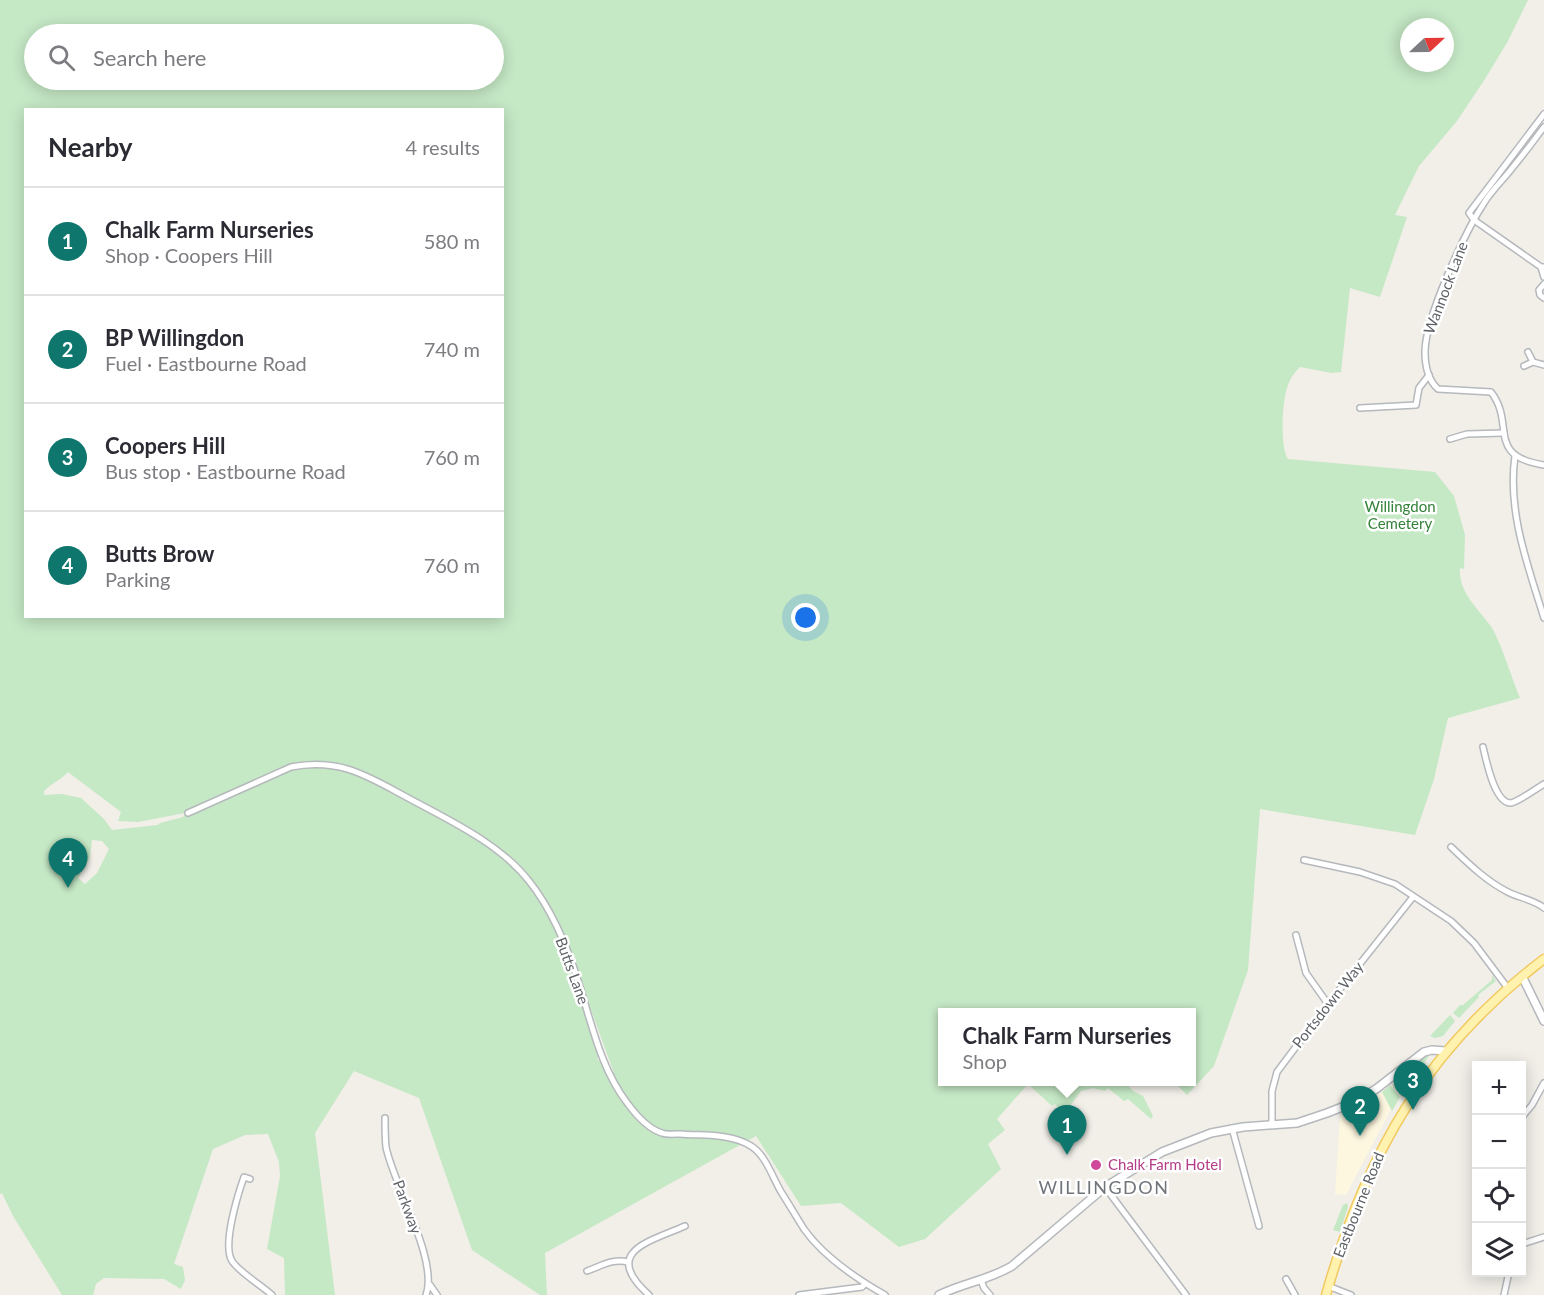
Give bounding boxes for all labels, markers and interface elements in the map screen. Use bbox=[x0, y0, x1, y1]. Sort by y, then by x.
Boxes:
north arrow bbox=[1400, 18, 1454, 72]
search box bbox=[24, 24, 504, 90]
icon: search bbox=[45, 41, 78, 74]
text: Search here bbox=[93, 44, 206, 71]
text: Nearby bbox=[48, 131, 133, 163]
text: 4 results bbox=[405, 135, 480, 159]
text: Chalk Farm Nurseries bbox=[105, 216, 314, 243]
text: 1 bbox=[62, 229, 73, 253]
text: 580 m bbox=[424, 229, 480, 253]
street label: Wannock Lane bbox=[1419, 239, 1471, 336]
text: Shop · Coopers Hill bbox=[105, 243, 273, 267]
text: BP Willingdon bbox=[105, 324, 244, 351]
text: 2 bbox=[62, 337, 73, 361]
text: 740 m bbox=[424, 337, 480, 361]
text: Fuel · Eastbourne Road bbox=[105, 351, 307, 375]
text: Coopers Hill bbox=[105, 432, 225, 459]
text: 3 bbox=[62, 445, 73, 469]
text: 760 m bbox=[424, 445, 480, 469]
text: Bus stop · Eastbourne Road bbox=[105, 459, 346, 483]
park label: Willingdon Cemetery bbox=[1364, 497, 1436, 532]
text: Butts Brow bbox=[105, 540, 214, 567]
text: 4 bbox=[62, 553, 73, 577]
text: 760 m bbox=[424, 553, 480, 577]
text: Parking bbox=[105, 567, 170, 591]
your location bbox=[791, 603, 820, 632]
pin: 4 bbox=[48, 838, 88, 888]
street label: Butts Lane bbox=[553, 935, 593, 1007]
street label: Portsdown Way bbox=[1288, 957, 1367, 1051]
popup bbox=[938, 1008, 1196, 1086]
text: Chalk Farm Nurseries bbox=[963, 1022, 1171, 1049]
text: Shop bbox=[963, 1049, 1007, 1073]
pin: 3 bbox=[1394, 1060, 1432, 1110]
map controls bbox=[1472, 1061, 1526, 1277]
button: + bbox=[1472, 1061, 1526, 1115]
pin: 2 bbox=[1340, 1086, 1380, 1136]
pin: 1 bbox=[1048, 1106, 1086, 1155]
button: − bbox=[1472, 1115, 1526, 1169]
street label: Eastbourne Road bbox=[1329, 1149, 1387, 1260]
place label: Chalk Farm Hotel bbox=[1108, 1155, 1222, 1173]
marker: Chalk Farm Hotel bbox=[1089, 1158, 1103, 1172]
button: locate bbox=[1472, 1169, 1526, 1223]
district label: WILLINGDON bbox=[1039, 1176, 1169, 1198]
street label: Parkway bbox=[390, 1177, 426, 1236]
button: layers bbox=[1472, 1223, 1526, 1277]

